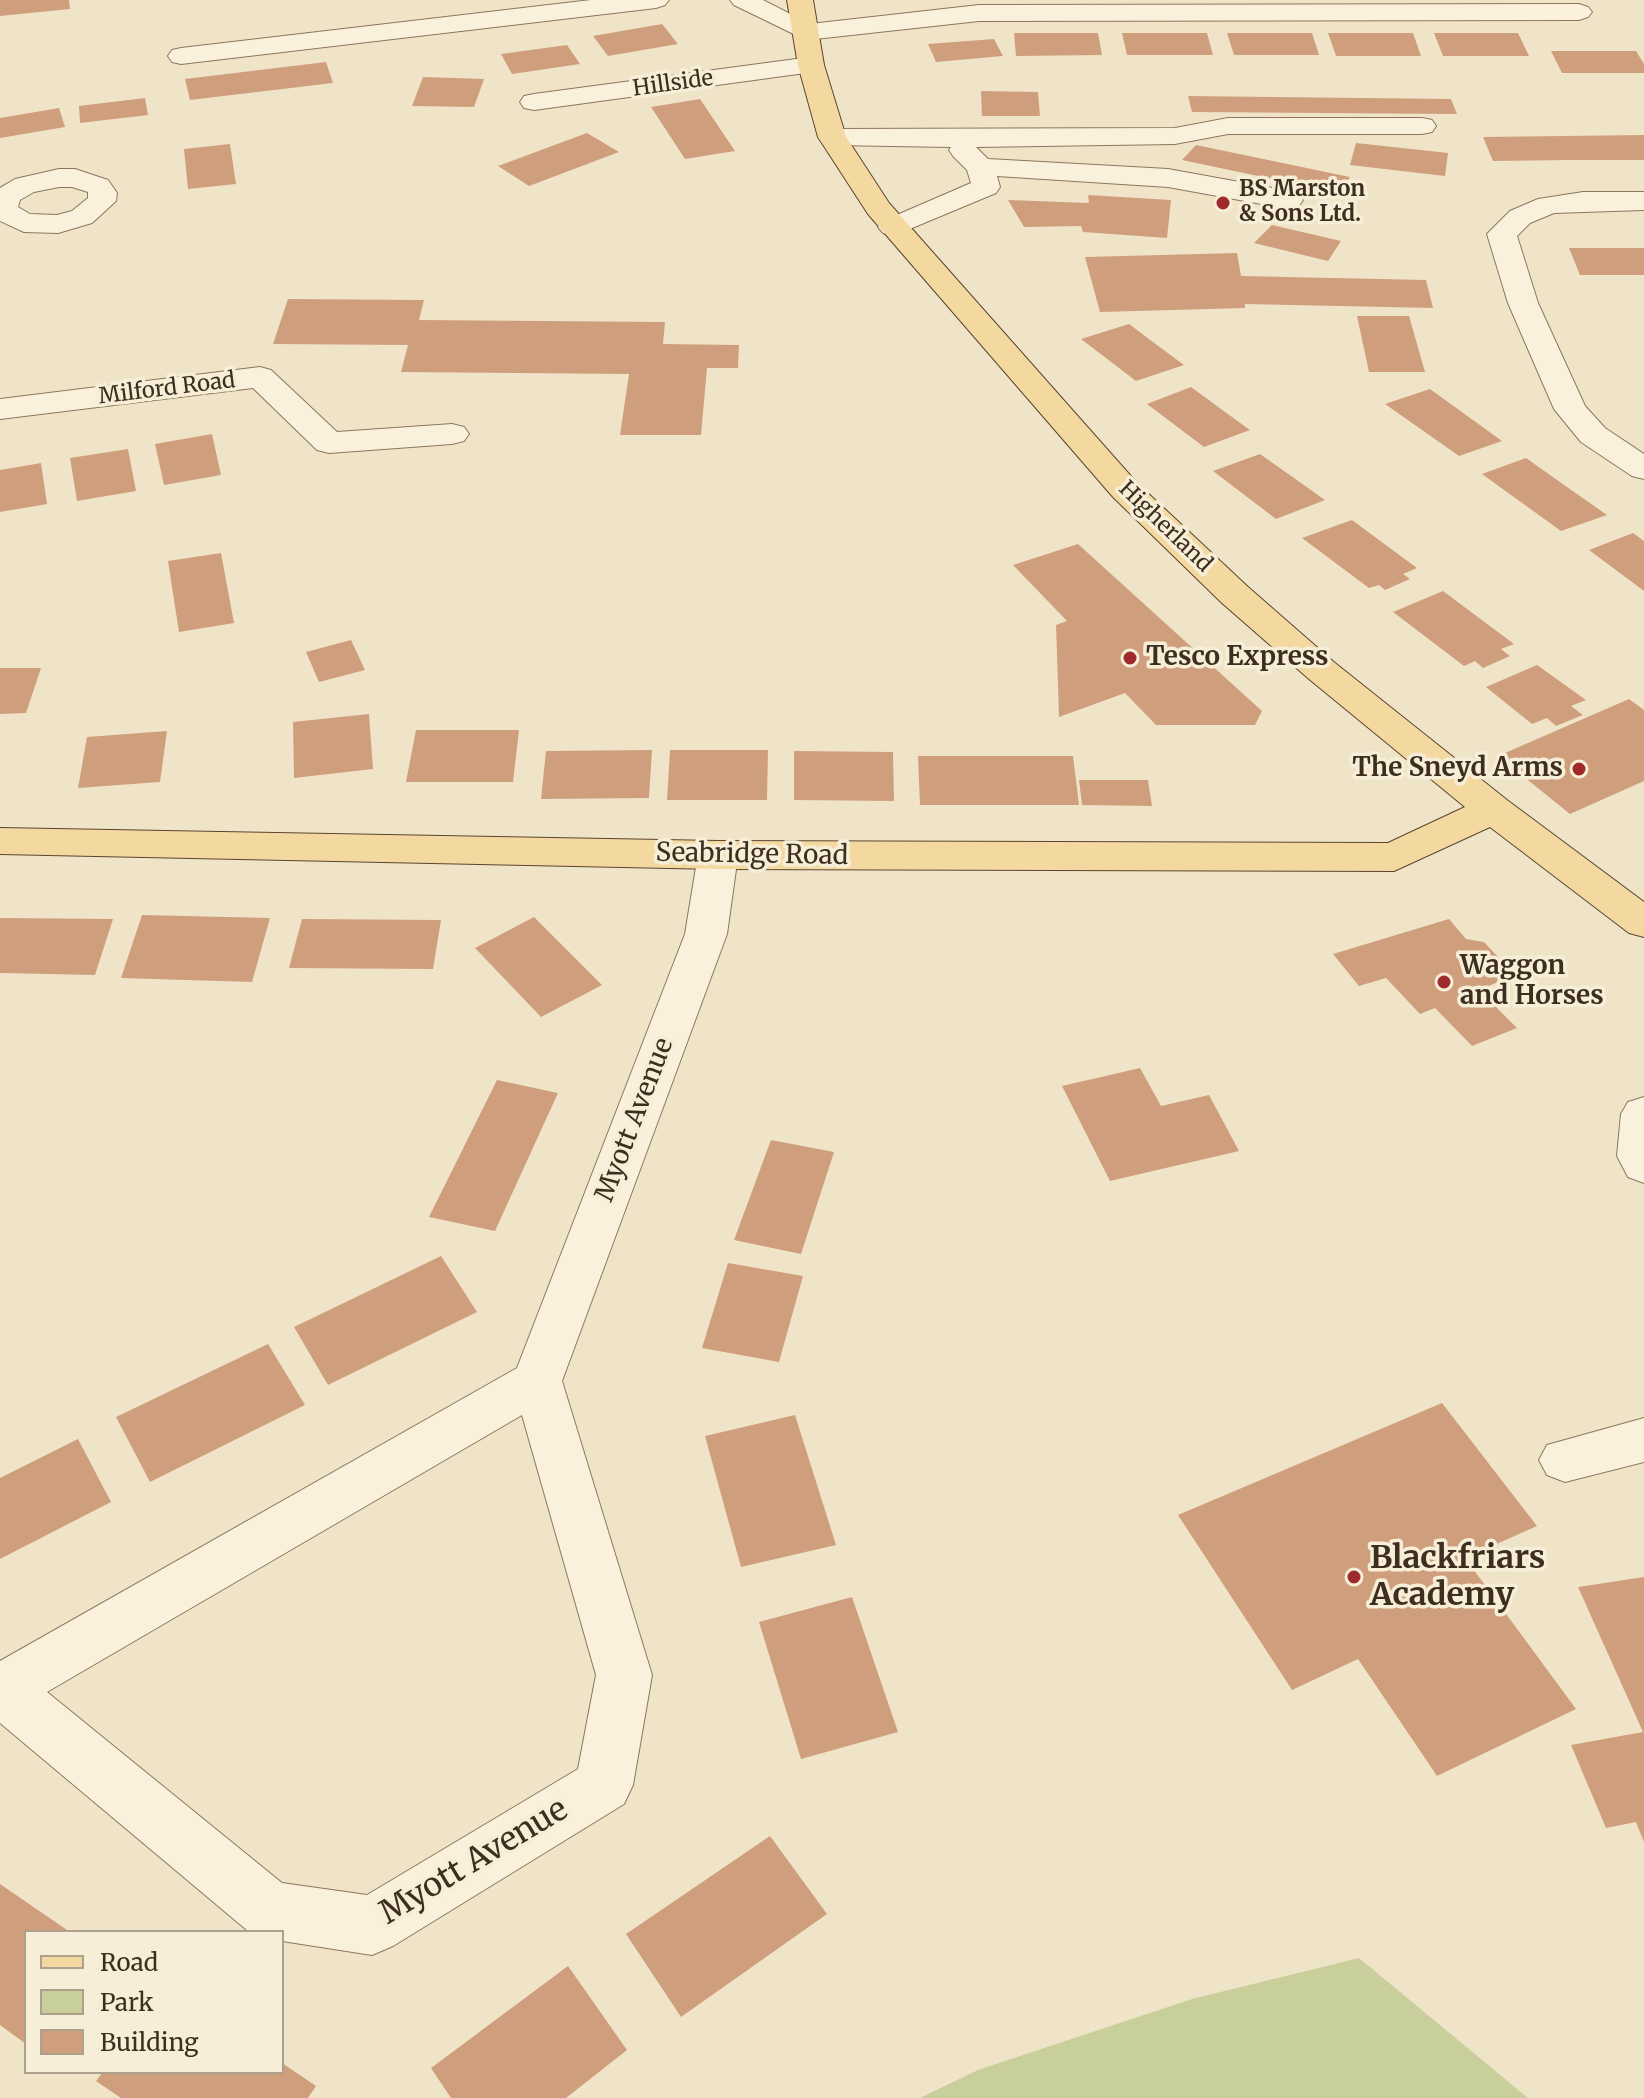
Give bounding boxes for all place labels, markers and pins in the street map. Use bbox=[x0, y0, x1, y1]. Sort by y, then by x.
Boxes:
place label: BS Marston & Sons Ltd. bbox=[1239, 177, 1365, 228]
marker: BS Marston & Sons Ltd. bbox=[1214, 194, 1232, 212]
place label: Tesco Express bbox=[1146, 642, 1328, 674]
marker: Tesco Express bbox=[1121, 649, 1139, 667]
place label: The Sneyd Arms bbox=[1352, 753, 1563, 785]
marker: The Sneyd Arms bbox=[1570, 760, 1588, 778]
place label: Waggon and Horses bbox=[1460, 951, 1604, 1012]
marker: Waggon and Horses bbox=[1435, 973, 1453, 991]
place label: Blackfriars Academy bbox=[1370, 1540, 1545, 1615]
marker: Blackfriars Academy bbox=[1345, 1568, 1363, 1586]

